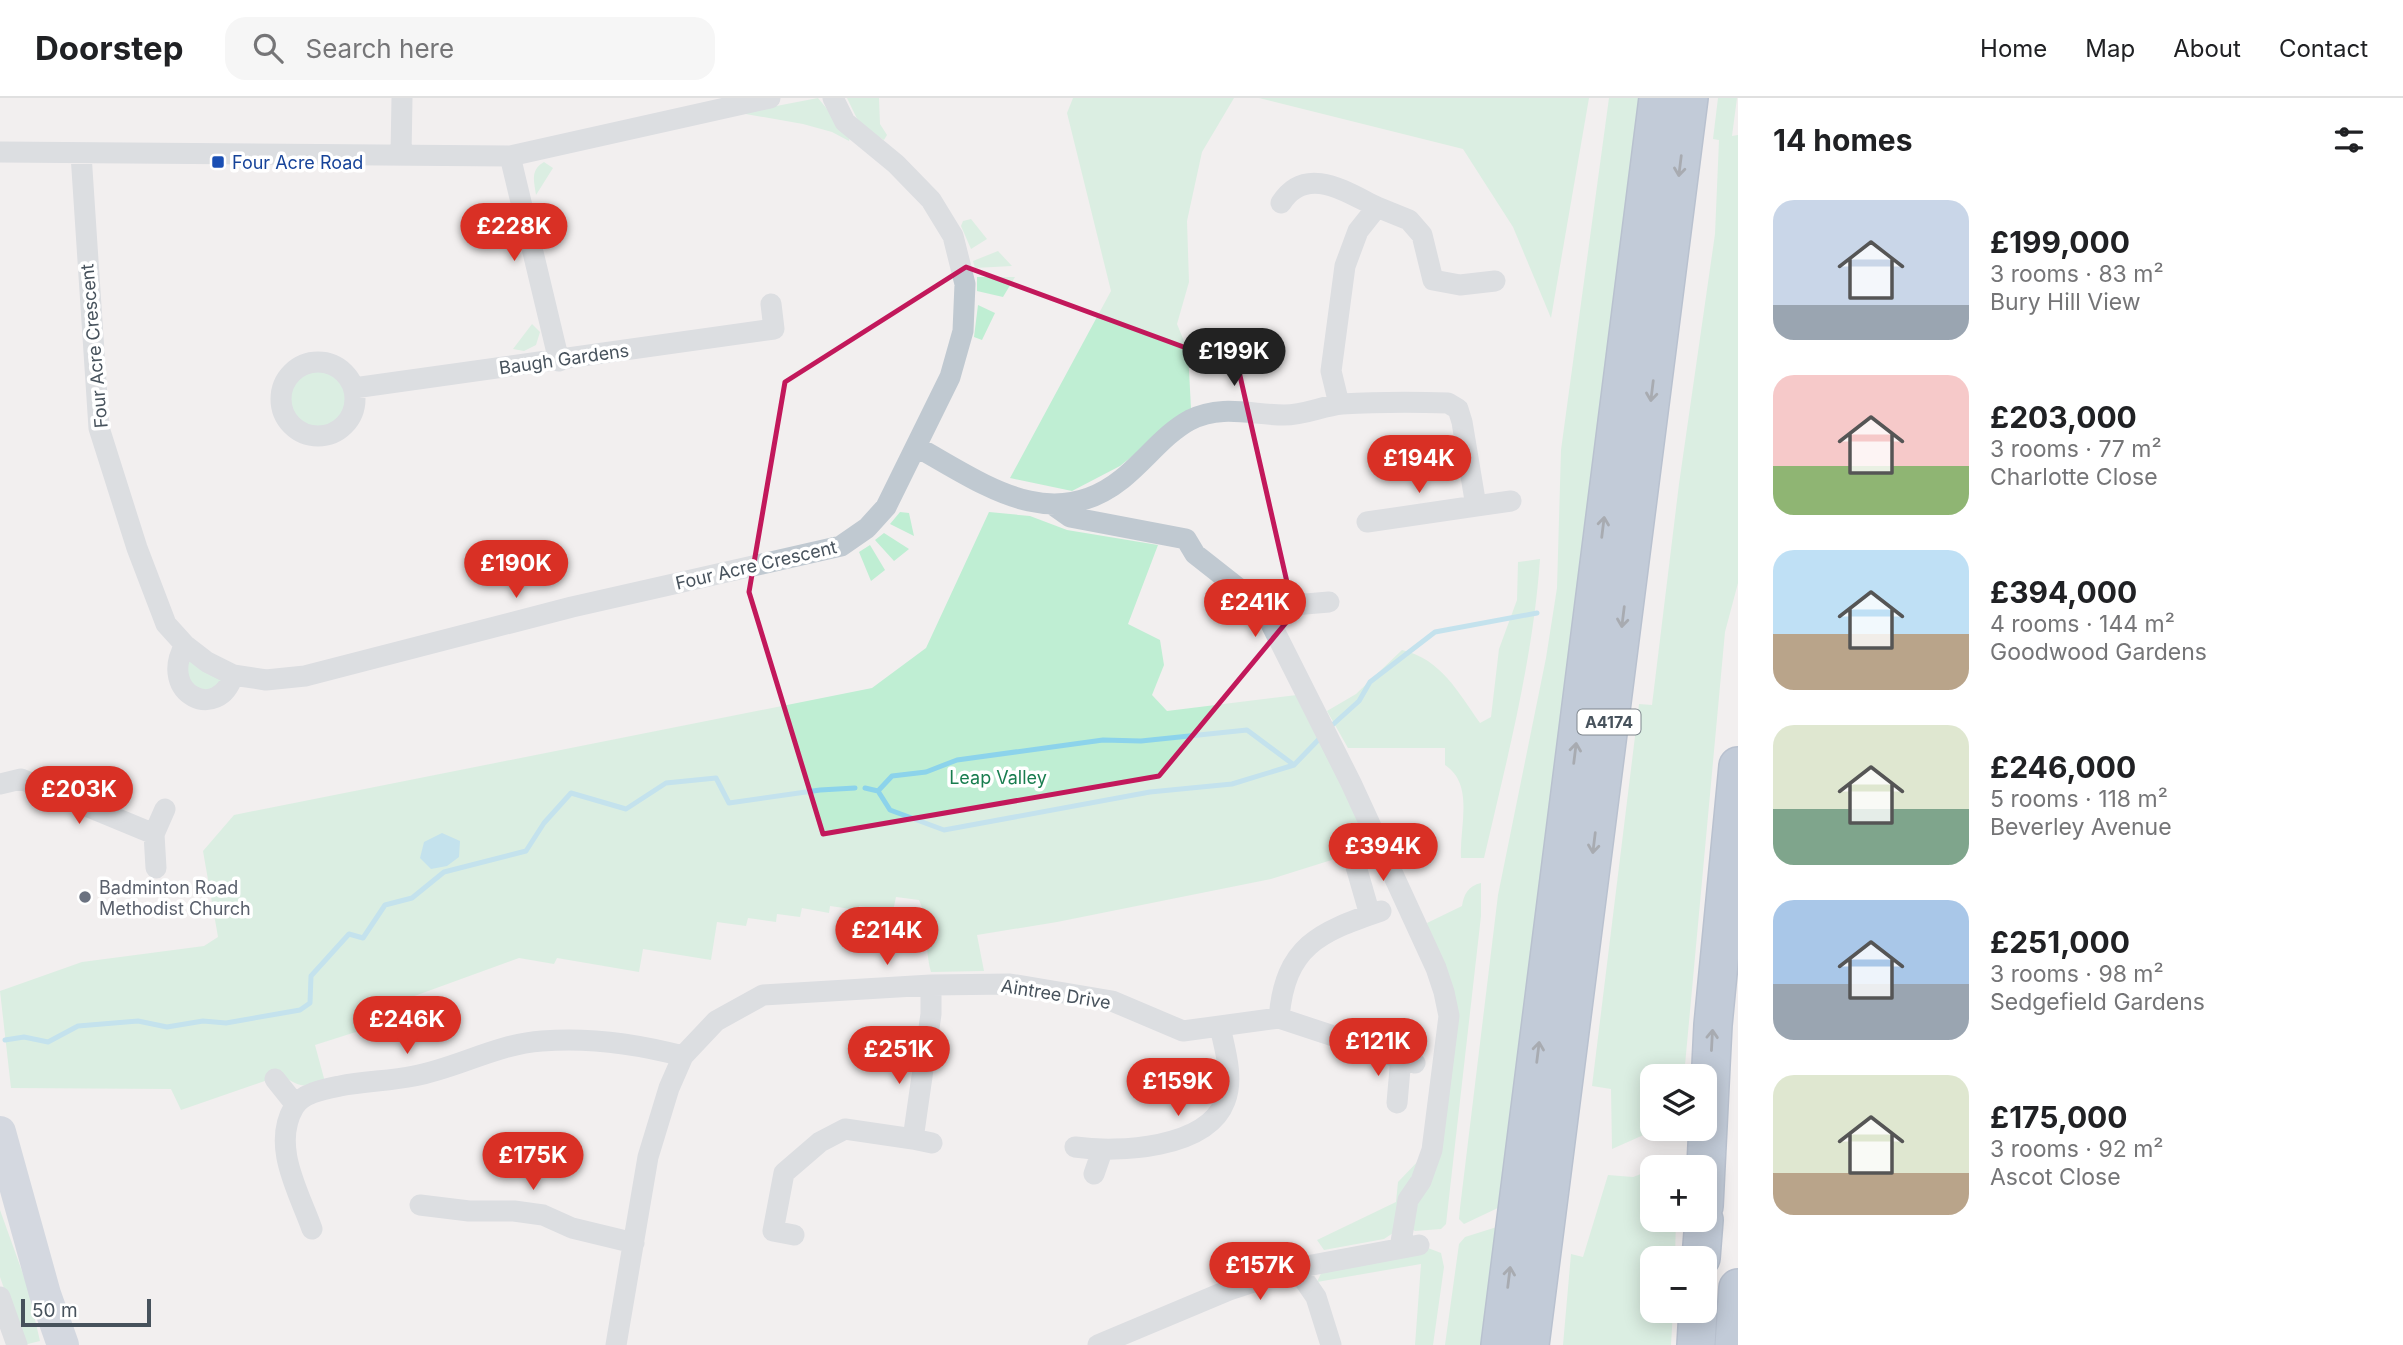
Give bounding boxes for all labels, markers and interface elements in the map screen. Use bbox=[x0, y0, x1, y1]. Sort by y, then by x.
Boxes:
search box bbox=[225, 17, 715, 80]
text: Doorstep bbox=[35, 28, 183, 68]
icon: search bbox=[249, 29, 287, 67]
text: Search here bbox=[305, 33, 454, 64]
text: Home bbox=[1980, 34, 2047, 63]
text: Map bbox=[2085, 34, 2135, 63]
text: About bbox=[2173, 34, 2241, 63]
text: Contact bbox=[2279, 34, 2368, 63]
icon: filters bbox=[2330, 121, 2368, 159]
text: 14 homes bbox=[1773, 122, 1912, 158]
place label: Four Acre Road bbox=[232, 152, 363, 173]
marker: Four Acre Road bbox=[210, 154, 226, 170]
one-way arrow bbox=[1674, 154, 1687, 177]
pin: £228K bbox=[465, 204, 563, 263]
text: £228K bbox=[476, 212, 552, 240]
text: £199,000 bbox=[1990, 224, 2130, 260]
icon: home bbox=[1829, 228, 1913, 312]
text: 3 rooms · 83 m² bbox=[1990, 260, 2164, 288]
street label: Four Acre Crescent bbox=[76, 263, 112, 429]
text: Bury Hill View bbox=[1990, 288, 2141, 316]
pin: £199K bbox=[1185, 328, 1283, 388]
text: £199K bbox=[1198, 337, 1270, 365]
street label: Baugh Gardens bbox=[498, 339, 630, 379]
one-way arrow bbox=[1645, 380, 1658, 402]
text: £203,000 bbox=[1990, 399, 2137, 435]
icon: home bbox=[1829, 403, 1913, 487]
text: 3 rooms · 77 m² bbox=[1990, 435, 2162, 463]
pin: £194K bbox=[1370, 436, 1468, 495]
text: £194K bbox=[1383, 444, 1455, 472]
text: Charlotte Close bbox=[1990, 463, 2158, 491]
one-way arrow bbox=[1597, 516, 1610, 539]
street label: Four Acre Crescent bbox=[673, 536, 839, 594]
pin: £190K bbox=[467, 540, 565, 600]
text: £190K bbox=[480, 549, 552, 577]
text: £394,000 bbox=[1990, 574, 2137, 610]
icon: home bbox=[1829, 578, 1913, 662]
pin: £241K bbox=[1206, 580, 1304, 639]
text: £241K bbox=[1220, 588, 1290, 616]
one-way arrow bbox=[1616, 605, 1629, 628]
text: 4 rooms · 144 m² bbox=[1990, 610, 2175, 638]
text: Goodwood Gardens bbox=[1990, 638, 2207, 666]
road number: A4174 bbox=[1578, 709, 1640, 734]
one-way arrow bbox=[1568, 742, 1581, 765]
text: £246,000 bbox=[1990, 749, 2136, 785]
icon: home bbox=[1829, 753, 1913, 837]
pin: £203K bbox=[30, 766, 128, 826]
park label: Leap Valley bbox=[949, 767, 1047, 788]
text: £203K bbox=[41, 775, 117, 803]
text: 5 rooms · 118 m² bbox=[1990, 785, 2168, 813]
text: Beverley Avenue bbox=[1990, 813, 2172, 841]
pin: £394K bbox=[1334, 824, 1432, 883]
one-way arrow bbox=[1587, 831, 1600, 854]
text: £394K bbox=[1345, 832, 1421, 860]
place label: Badminton Road Methodist Church bbox=[99, 877, 251, 919]
marker: Badminton Road Methodist Church bbox=[77, 889, 93, 905]
pin: £214K bbox=[838, 908, 936, 967]
text: £214K bbox=[851, 916, 923, 944]
text: £251,000 bbox=[1990, 924, 2130, 960]
icon: home bbox=[1829, 928, 1913, 1012]
text: 3 rooms · 98 m² bbox=[1990, 960, 2164, 988]
street label: Aintree Drive bbox=[1000, 975, 1112, 1013]
text: Sedgefield Gardens bbox=[1990, 988, 2205, 1016]
pin: £246K bbox=[358, 996, 456, 1056]
text: £246K bbox=[369, 1005, 445, 1033]
pin: £121K bbox=[1329, 1018, 1427, 1078]
pin: £251K bbox=[850, 1026, 948, 1086]
text: £121K bbox=[1345, 1027, 1411, 1055]
one-way arrow bbox=[1705, 1029, 1718, 1052]
text: £251K bbox=[864, 1035, 934, 1063]
one-way arrow bbox=[1532, 1041, 1545, 1064]
pin: £159K bbox=[1129, 1058, 1227, 1118]
map controls bbox=[1640, 1064, 1717, 1323]
button: layers bbox=[1640, 1064, 1717, 1141]
text: £159K bbox=[1143, 1067, 1213, 1095]
text: £175,000 bbox=[1990, 1099, 2128, 1135]
icon: home bbox=[1829, 1103, 1913, 1187]
pin: £175K bbox=[484, 1132, 582, 1192]
text: 3 rooms · 92 m² bbox=[1990, 1135, 2163, 1163]
text: £175K bbox=[499, 1141, 568, 1169]
button: + bbox=[1640, 1155, 1717, 1232]
text: Ascot Close bbox=[1990, 1163, 2121, 1191]
pin: £157K bbox=[1211, 1242, 1309, 1302]
button: − bbox=[1640, 1246, 1717, 1323]
text: £157K bbox=[1225, 1251, 1295, 1279]
one-way arrow bbox=[1503, 1266, 1516, 1289]
scale bar bbox=[21, 1296, 150, 1328]
text: 50 m bbox=[32, 1299, 78, 1322]

